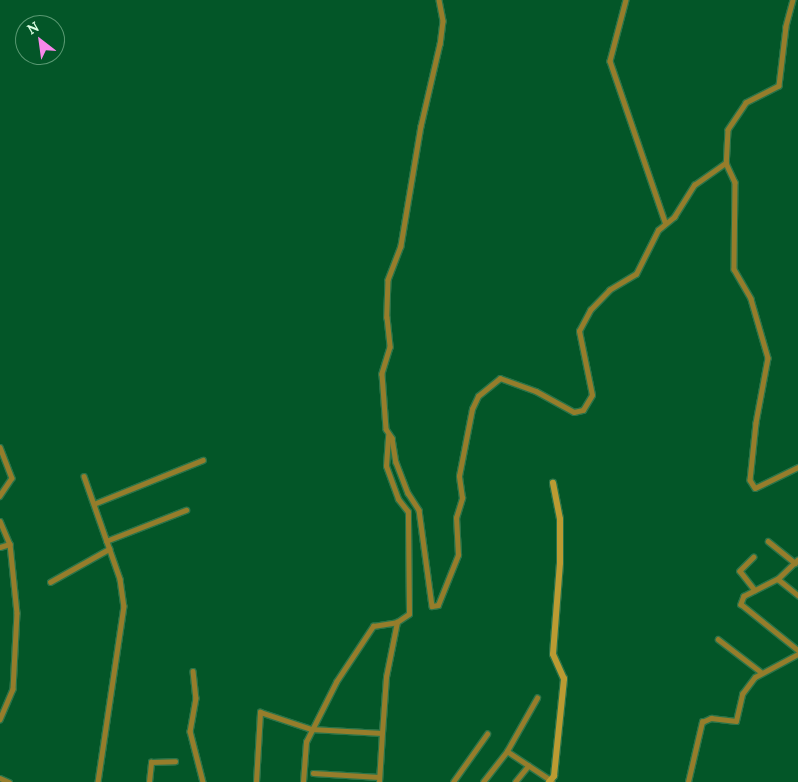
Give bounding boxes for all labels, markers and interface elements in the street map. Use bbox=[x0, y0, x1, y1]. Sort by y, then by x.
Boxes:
north arrow bbox=[15, 15, 65, 65]
text: N bbox=[24, 17, 42, 38]

